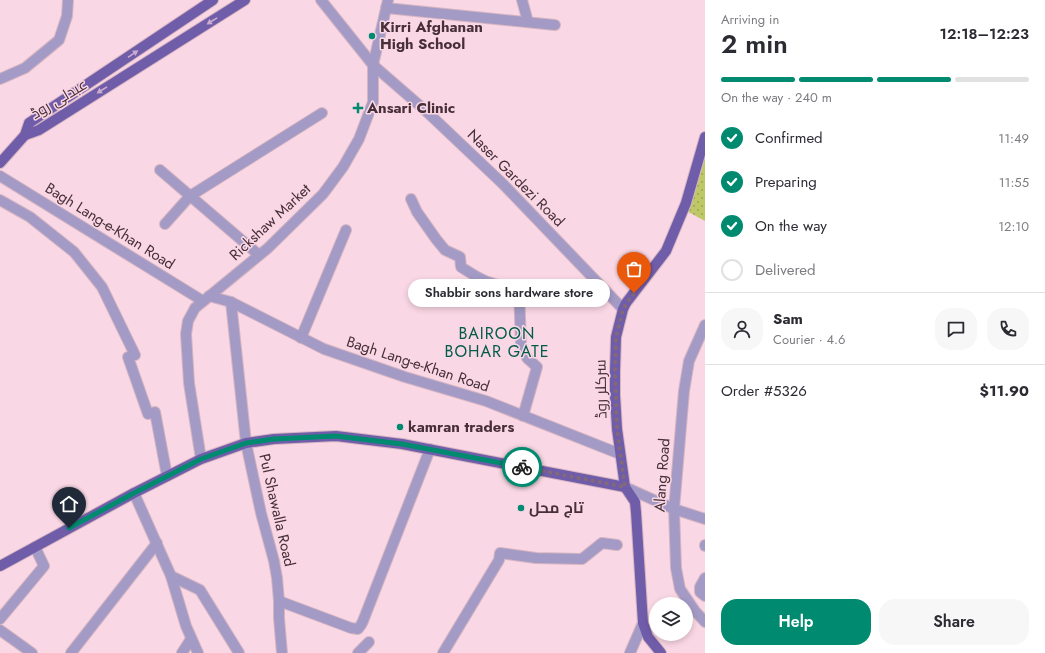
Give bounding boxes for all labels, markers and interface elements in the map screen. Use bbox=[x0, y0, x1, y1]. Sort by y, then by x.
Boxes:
text: Arriving in bbox=[721, 10, 779, 29]
place label: Kirri Afghanan High School bbox=[380, 16, 483, 55]
one-way arrow bbox=[207, 17, 217, 25]
text: 12:18–12:23 bbox=[940, 23, 1029, 45]
text: 2 min bbox=[721, 25, 788, 63]
marker: Kirri Afghanan High School bbox=[367, 31, 377, 41]
one-way arrow bbox=[128, 50, 138, 58]
street label: عبدلی روڈ bbox=[27, 73, 91, 125]
one-way arrow bbox=[96, 87, 108, 94]
text: On the way · 240 m bbox=[721, 88, 832, 107]
place label: Ansari Clinic bbox=[366, 97, 455, 119]
marker: Ansari Clinic bbox=[352, 102, 364, 114]
street label: Naser Gardezi Road bbox=[462, 124, 570, 232]
icon: check bbox=[721, 127, 743, 149]
text: Confirmed bbox=[755, 127, 823, 149]
text: 11:49 bbox=[998, 129, 1029, 148]
icon: check bbox=[721, 171, 743, 193]
text: Preparing bbox=[755, 171, 817, 193]
text: 11:55 bbox=[999, 173, 1029, 192]
street label: Bagh Lang-e-Khan Road bbox=[41, 177, 179, 275]
street label: Rickshaw Market bbox=[224, 178, 316, 266]
icon: check bbox=[721, 215, 743, 237]
text: On the way bbox=[755, 215, 827, 237]
text: 12:10 bbox=[998, 217, 1029, 236]
pin bbox=[617, 252, 651, 293]
icon: bag bbox=[623, 258, 645, 280]
text: Delivered bbox=[755, 259, 816, 281]
callout: Shabbir sons hardware store bbox=[408, 279, 610, 307]
text: Shabbir sons hardware store bbox=[425, 283, 593, 302]
button: person bbox=[721, 308, 763, 350]
text: Sam bbox=[773, 308, 803, 330]
button: chat bbox=[935, 308, 977, 350]
button: phone bbox=[987, 308, 1029, 350]
district label: BAIROON BOHAR GATE bbox=[445, 322, 549, 363]
street label: Bagh Lang-e-Khan Road bbox=[344, 330, 492, 398]
text: Courier · 4.6 bbox=[773, 330, 846, 349]
street label: سرکلر روڈ bbox=[589, 359, 613, 419]
text: Order #5326 bbox=[721, 380, 807, 402]
text: $11.90 bbox=[980, 380, 1029, 402]
place label: kamran traders bbox=[408, 416, 514, 438]
marker: kamran traders bbox=[395, 422, 405, 432]
street label: Alang Road bbox=[648, 437, 676, 513]
courier bbox=[502, 447, 542, 487]
street label: Pul Shawalla Road bbox=[253, 451, 301, 569]
icon: bike bbox=[511, 456, 533, 478]
pin bbox=[52, 487, 86, 528]
icon: home bbox=[58, 493, 80, 515]
place label: تاج محل bbox=[529, 497, 584, 519]
marker: تاج محل bbox=[516, 503, 526, 513]
map controls bbox=[649, 597, 693, 641]
button: layers bbox=[649, 597, 693, 641]
button: Help bbox=[721, 599, 871, 645]
button: Share bbox=[879, 599, 1029, 645]

